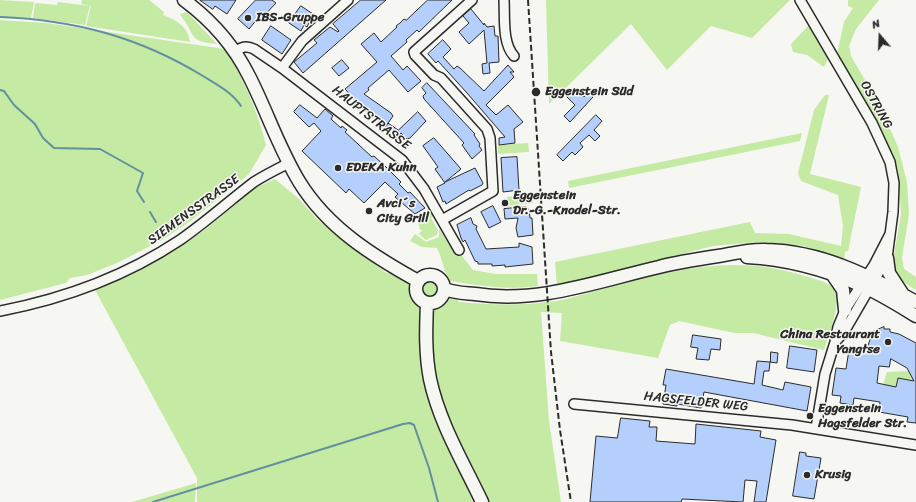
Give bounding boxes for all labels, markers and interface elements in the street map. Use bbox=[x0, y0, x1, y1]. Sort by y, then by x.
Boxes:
place label: IBS-Gruppe bbox=[256, 10, 324, 26]
marker: IBS-Gruppe bbox=[243, 13, 253, 23]
text: N bbox=[869, 14, 883, 34]
north arrow bbox=[860, 16, 900, 56]
street label: OSTRING bbox=[856, 78, 896, 132]
street label: HAUPTSTRASSE bbox=[329, 83, 413, 153]
place label: Eggenstein Süd bbox=[545, 84, 633, 100]
marker: Eggenstein Süd bbox=[530, 86, 542, 98]
place label: EDEKA Kuhn bbox=[346, 160, 417, 176]
marker: EDEKA Kuhn bbox=[333, 163, 343, 173]
street label: SIEMENSSTRASSE bbox=[145, 172, 243, 248]
place label: Eggenstein Dr.-G.-Knodel-Str. bbox=[513, 188, 621, 219]
place label: Avci´s City Grill bbox=[377, 196, 429, 227]
marker: Eggenstein Dr.-G.-Knodel-Str. bbox=[500, 198, 510, 208]
marker: Avci´s City Grill bbox=[364, 206, 374, 216]
place label: China Restaurant Yangtse bbox=[780, 327, 880, 358]
marker: China Restaurant Yangtse bbox=[883, 337, 893, 347]
street label: HAGSFELDER WEG bbox=[643, 389, 749, 415]
place label: Eggenstein Hagsfelder Str. bbox=[818, 401, 907, 432]
marker: Eggenstein Hagsfelder Str. bbox=[805, 411, 815, 421]
place label: Krusig bbox=[815, 467, 851, 483]
marker: Krusig bbox=[802, 470, 812, 480]

